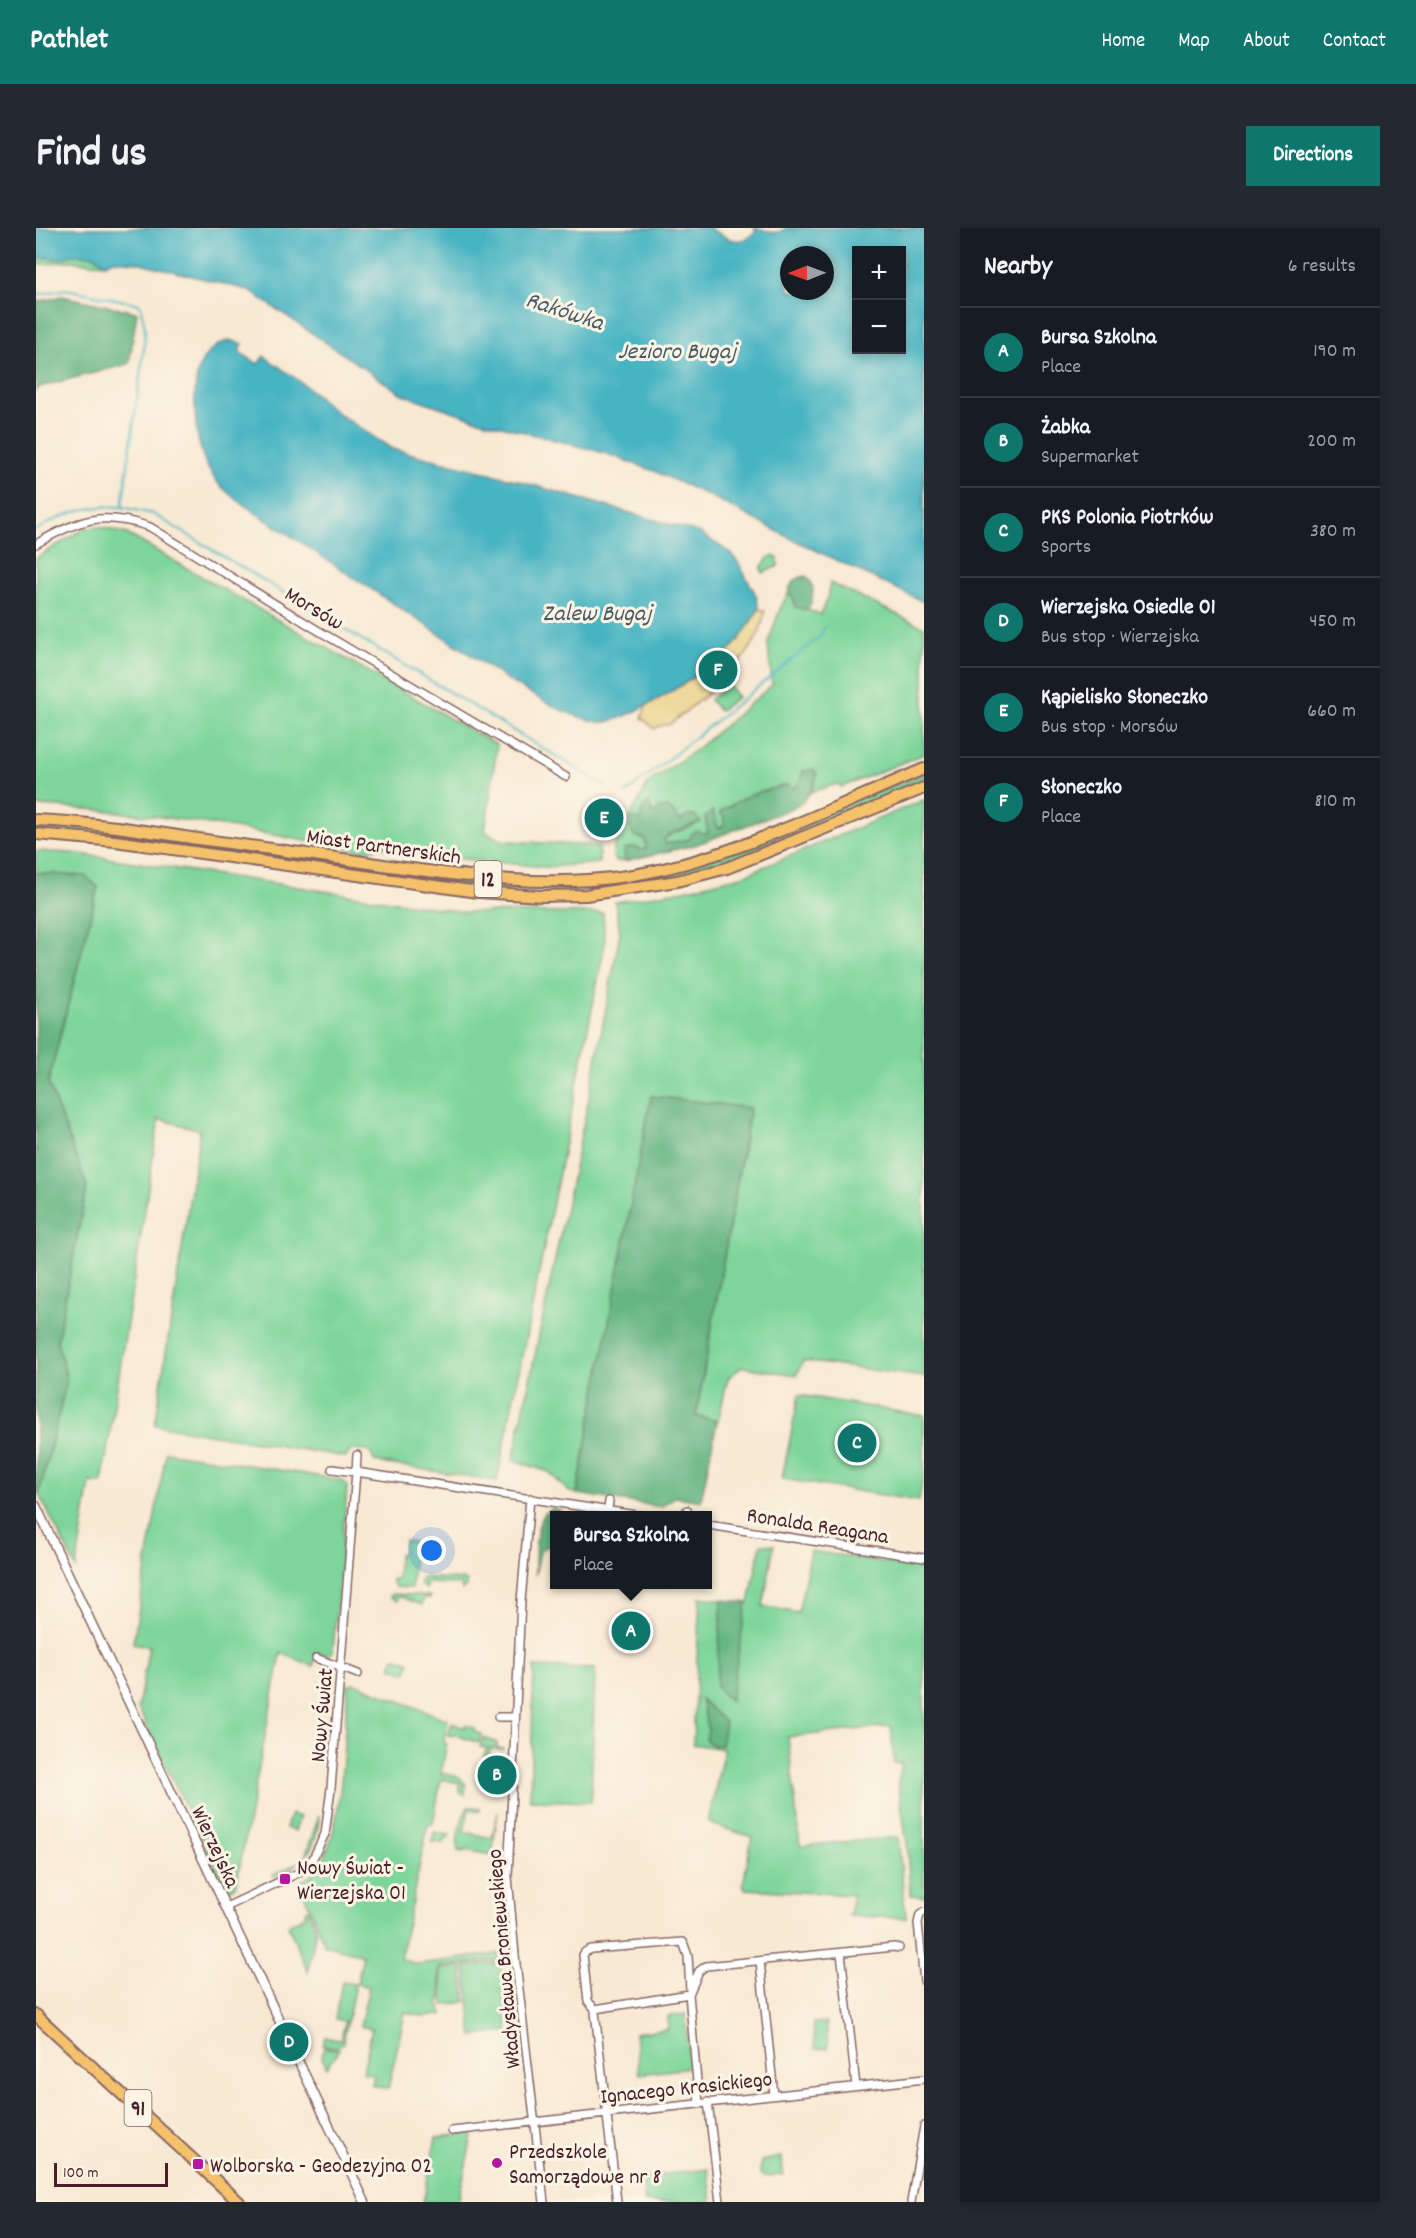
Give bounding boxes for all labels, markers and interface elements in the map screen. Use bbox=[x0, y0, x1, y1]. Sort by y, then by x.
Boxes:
text: Pathlet bbox=[30, 22, 108, 62]
text: Home bbox=[1101, 27, 1145, 57]
text: Map bbox=[1178, 27, 1210, 57]
text: About bbox=[1243, 27, 1290, 57]
text: Contact bbox=[1323, 27, 1386, 57]
text: Find us bbox=[36, 126, 147, 186]
button: Directions bbox=[1246, 126, 1380, 186]
north arrow bbox=[780, 246, 834, 300]
map controls bbox=[852, 246, 906, 354]
button: + bbox=[852, 246, 906, 300]
text: Nearby bbox=[984, 249, 1052, 286]
text: 6 results bbox=[1288, 253, 1356, 281]
water label: Rakówka bbox=[521, 284, 609, 342]
button: − bbox=[852, 300, 906, 354]
text: Bursa Szkolna bbox=[1041, 323, 1156, 354]
water label: Jezioro Bugaj bbox=[618, 336, 739, 370]
text: A bbox=[998, 338, 1009, 366]
text: 190 m bbox=[1313, 338, 1356, 366]
text: Place bbox=[1041, 354, 1081, 382]
text: Żabka bbox=[1041, 413, 1090, 444]
text: B bbox=[999, 428, 1008, 456]
text: 200 m bbox=[1307, 428, 1356, 456]
text: Supermarket bbox=[1041, 444, 1139, 472]
text: PKS Polonia Piotrków bbox=[1041, 503, 1213, 534]
text: C bbox=[999, 518, 1008, 546]
text: 380 m bbox=[1310, 518, 1356, 546]
text: Sports bbox=[1041, 534, 1091, 562]
street label: Morsów bbox=[278, 580, 349, 640]
text: Wierzejska Osiedle 01 bbox=[1041, 593, 1216, 624]
water label: Zalew Bugaj bbox=[543, 598, 654, 632]
text: D bbox=[998, 608, 1009, 636]
text: 450 m bbox=[1309, 608, 1356, 636]
text: Bus stop · Wierzejska bbox=[1041, 624, 1199, 652]
pin: F bbox=[698, 648, 738, 692]
text: Kąpielisko Słoneczko bbox=[1041, 683, 1208, 714]
text: E bbox=[999, 698, 1008, 726]
text: 660 m bbox=[1307, 698, 1356, 726]
text: Bus stop · Morsów bbox=[1041, 714, 1178, 742]
text: Słoneczko bbox=[1041, 773, 1122, 804]
text: F bbox=[999, 788, 1008, 816]
text: 810 m bbox=[1314, 788, 1356, 816]
pin: E bbox=[584, 796, 624, 840]
text: Place bbox=[1041, 804, 1081, 832]
street label: Miast Partnerskich bbox=[304, 822, 463, 875]
road number: 12 bbox=[474, 861, 502, 897]
pin: C bbox=[838, 1420, 876, 1466]
street label: Ronalda Reagana bbox=[744, 1501, 891, 1554]
popup bbox=[550, 1511, 712, 1589]
text: Bursa Szkolna bbox=[573, 1521, 689, 1552]
your location bbox=[417, 1536, 446, 1565]
text: Place bbox=[573, 1552, 613, 1580]
pin: A bbox=[612, 1608, 650, 1654]
street label: Nowy Świat bbox=[304, 1667, 343, 1764]
pin: B bbox=[478, 1752, 516, 1798]
street label: Wierzejska bbox=[181, 1802, 247, 1894]
street label: Władysława Broniewskiego bbox=[480, 1848, 531, 2070]
place label: Nowy Świat - Wierzejska 01 bbox=[297, 1854, 406, 1910]
marker: Nowy Świat - Wierzejska 01 bbox=[278, 1872, 292, 1886]
pin: D bbox=[270, 2020, 308, 2064]
street label: Ignacego Krasickiego bbox=[599, 2065, 774, 2114]
road number: 91 bbox=[124, 2090, 152, 2126]
place label: Przedszkole Samorządowe nr 8 bbox=[509, 2138, 661, 2194]
place label: Wolborska - Geodezyjna 02 bbox=[210, 2152, 432, 2183]
marker: Przedszkole Samorządowe nr 8 bbox=[490, 2156, 504, 2170]
marker: Wolborska - Geodezyjna 02 bbox=[191, 2157, 205, 2171]
scale bar bbox=[54, 2160, 168, 2188]
text: 100 m bbox=[63, 2162, 99, 2185]

